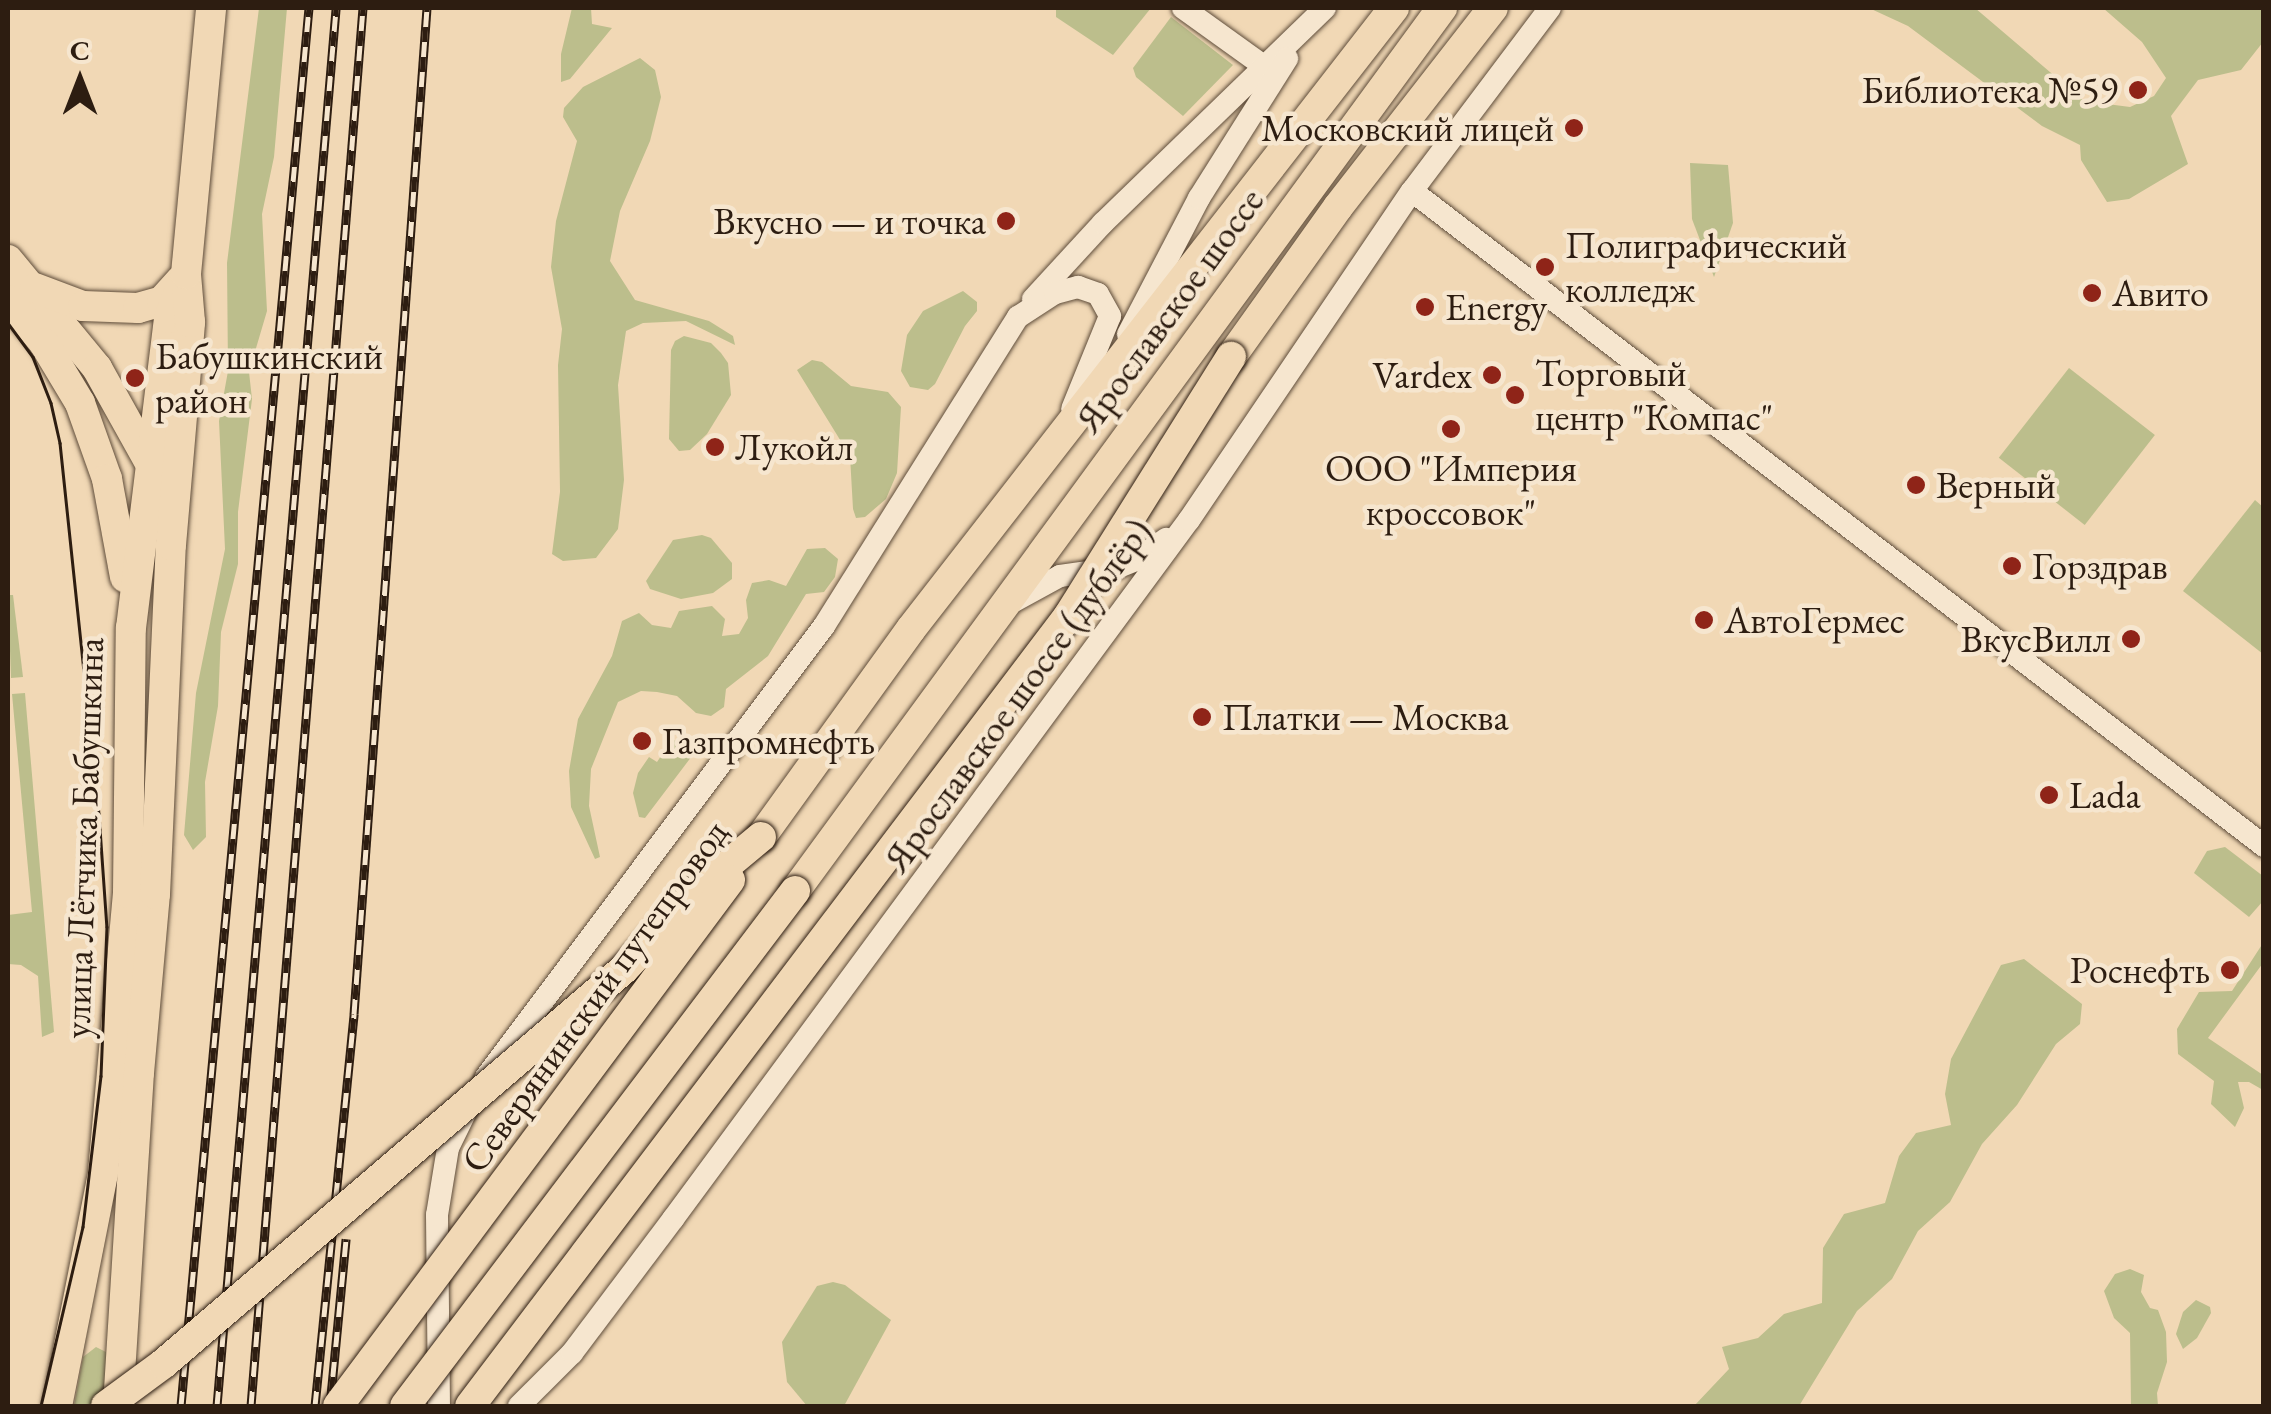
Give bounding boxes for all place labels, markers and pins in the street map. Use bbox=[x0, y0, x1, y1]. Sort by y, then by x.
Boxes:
place label: Библиотека №59 bbox=[1861, 67, 2118, 113]
marker: Библиотека №59 bbox=[2127, 79, 2149, 101]
place label: Московский лицей bbox=[1261, 105, 1554, 151]
marker: Московский лицей bbox=[1563, 117, 1585, 139]
place label: Вкусно — и точка bbox=[713, 198, 986, 244]
marker: Вкусно — и точка bbox=[995, 210, 1017, 232]
place label: Полиграфический колледж bbox=[1565, 222, 1847, 312]
marker: Полиграфический колледж bbox=[1534, 256, 1556, 278]
place label: Авито bbox=[2112, 270, 2209, 316]
marker: Авито bbox=[2081, 282, 2103, 304]
place label: Energy bbox=[1445, 284, 1547, 330]
marker: Energy bbox=[1414, 296, 1436, 318]
place label: Бабушкинский район bbox=[155, 333, 383, 422]
place label: Торговый центр "Компас" bbox=[1535, 350, 1773, 439]
place label: Vardex bbox=[1373, 352, 1472, 398]
marker: Vardex bbox=[1481, 364, 1503, 386]
marker: Бабушкинский район bbox=[124, 367, 146, 389]
marker: Торговый центр "Компас" bbox=[1504, 384, 1526, 406]
marker: ООО "Империя кроссовок" bbox=[1440, 418, 1462, 440]
place label: Лукойл bbox=[735, 424, 853, 470]
marker: Лукойл bbox=[704, 436, 726, 458]
place label: ООО "Империя кроссовок" bbox=[1325, 445, 1577, 534]
place label: Верный bbox=[1936, 462, 2056, 508]
marker: Верный bbox=[1905, 474, 1927, 496]
place label: Горздрав bbox=[2032, 543, 2168, 589]
marker: Горздрав bbox=[2001, 555, 2023, 577]
place label: АвтоГермес bbox=[1724, 597, 1905, 643]
marker: АвтоГермес bbox=[1693, 609, 1715, 631]
place label: ВкусВилл bbox=[1960, 616, 2111, 662]
marker: ВкусВилл bbox=[2120, 628, 2142, 650]
place label: Платки — Москва bbox=[1222, 694, 1509, 740]
marker: Платки — Москва bbox=[1191, 706, 1213, 728]
place label: Газпромнефть bbox=[662, 718, 875, 764]
marker: Газпромнефть bbox=[631, 730, 653, 752]
place label: Lada bbox=[2069, 772, 2141, 818]
marker: Lada bbox=[2038, 784, 2060, 806]
place label: Роснефть bbox=[2070, 947, 2210, 993]
marker: Роснефть bbox=[2219, 959, 2241, 981]

